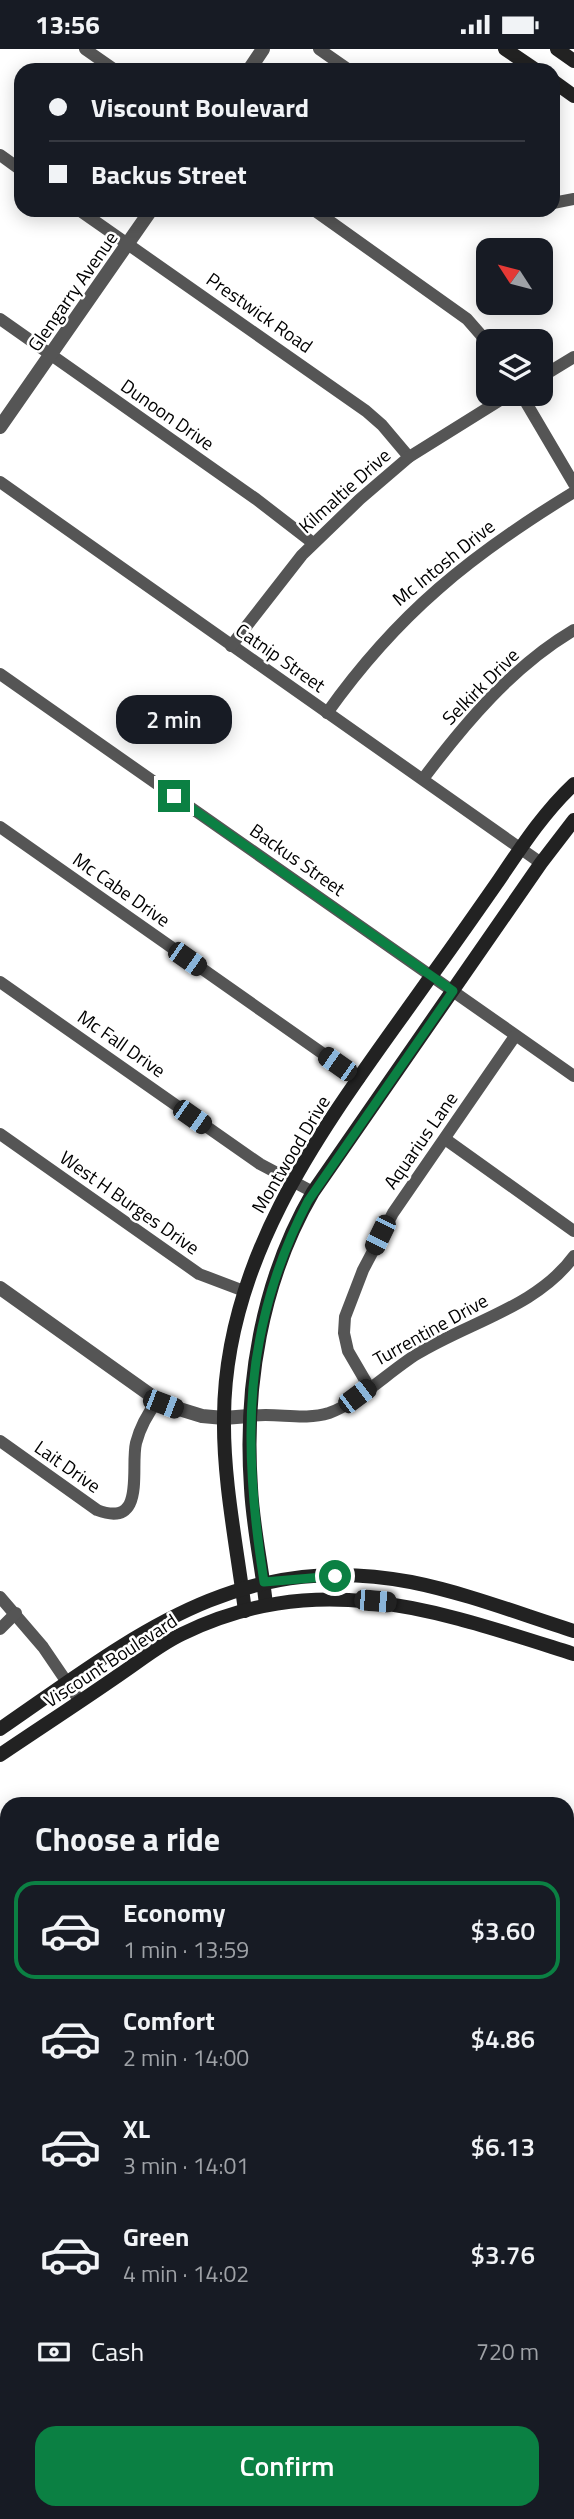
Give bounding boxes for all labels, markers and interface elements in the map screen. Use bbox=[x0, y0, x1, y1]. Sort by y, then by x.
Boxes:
text: 13:56 bbox=[35, 5, 100, 44]
text: Viscount Boulevard bbox=[91, 88, 309, 127]
text: Backus Street bbox=[91, 155, 247, 194]
street label: Glengarry Avenue bbox=[20, 225, 124, 357]
north arrow bbox=[476, 238, 553, 315]
map controls bbox=[476, 238, 553, 406]
street label: Prestwick Road bbox=[201, 265, 319, 359]
button: layers bbox=[476, 329, 553, 406]
street label: Dunoon Drive bbox=[115, 371, 221, 457]
street label: Kilmaltie Drive bbox=[291, 441, 397, 539]
street label: Mc Intosh Drive bbox=[385, 512, 501, 612]
street label: Catnip Street bbox=[230, 615, 332, 699]
street label: Selkirk Drive bbox=[435, 641, 525, 731]
callout: 2 min bbox=[116, 695, 232, 743]
text: 2 min bbox=[146, 702, 202, 737]
route end bbox=[158, 780, 190, 812]
street label: Backus Street bbox=[244, 815, 352, 903]
street label: Mc Cabe Drive bbox=[67, 845, 177, 933]
car bbox=[164, 938, 211, 980]
street label: Mc Fall Drive bbox=[72, 1002, 172, 1084]
car bbox=[314, 1043, 361, 1085]
street label: Aquarius Lane bbox=[376, 1085, 464, 1195]
street label: Montwood Drive bbox=[243, 1090, 337, 1218]
car bbox=[169, 1096, 216, 1138]
street label: West H Burges Drive bbox=[54, 1143, 206, 1261]
car bbox=[362, 1212, 399, 1258]
street label: Turrentine Drive bbox=[367, 1285, 493, 1373]
car bbox=[334, 1375, 381, 1417]
car bbox=[140, 1387, 187, 1421]
street label: Lait Drive bbox=[29, 1433, 107, 1499]
route start bbox=[319, 1560, 351, 1592]
car bbox=[354, 1589, 397, 1613]
street label: Viscount Boulevard bbox=[38, 1606, 182, 1714]
text: Choose a ride bbox=[35, 1815, 220, 1863]
text: Economy bbox=[123, 1893, 225, 1932]
icon: car bbox=[39, 1899, 102, 1962]
text: $3.60 bbox=[471, 1911, 535, 1950]
text: 1 min · 13:59 bbox=[123, 1932, 249, 1967]
text: Comfort bbox=[123, 2001, 215, 2040]
icon: car bbox=[39, 2007, 102, 2070]
text: $4.86 bbox=[471, 2019, 535, 2058]
text: 2 min · 14:00 bbox=[123, 2040, 249, 2075]
text: XL bbox=[123, 2109, 150, 2148]
icon: car bbox=[39, 2115, 102, 2178]
text: $6.13 bbox=[471, 2127, 535, 2166]
text: 3 min · 14:01 bbox=[123, 2148, 249, 2183]
text: Green bbox=[123, 2217, 189, 2256]
icon: car bbox=[39, 2223, 102, 2286]
text: $3.76 bbox=[471, 2235, 535, 2274]
text: 4 min · 14:02 bbox=[123, 2256, 249, 2291]
text: Cash bbox=[91, 2332, 144, 2371]
icon: cash bbox=[35, 2333, 73, 2371]
text: 720 m bbox=[476, 2334, 539, 2369]
button: Confirm bbox=[35, 2426, 539, 2506]

